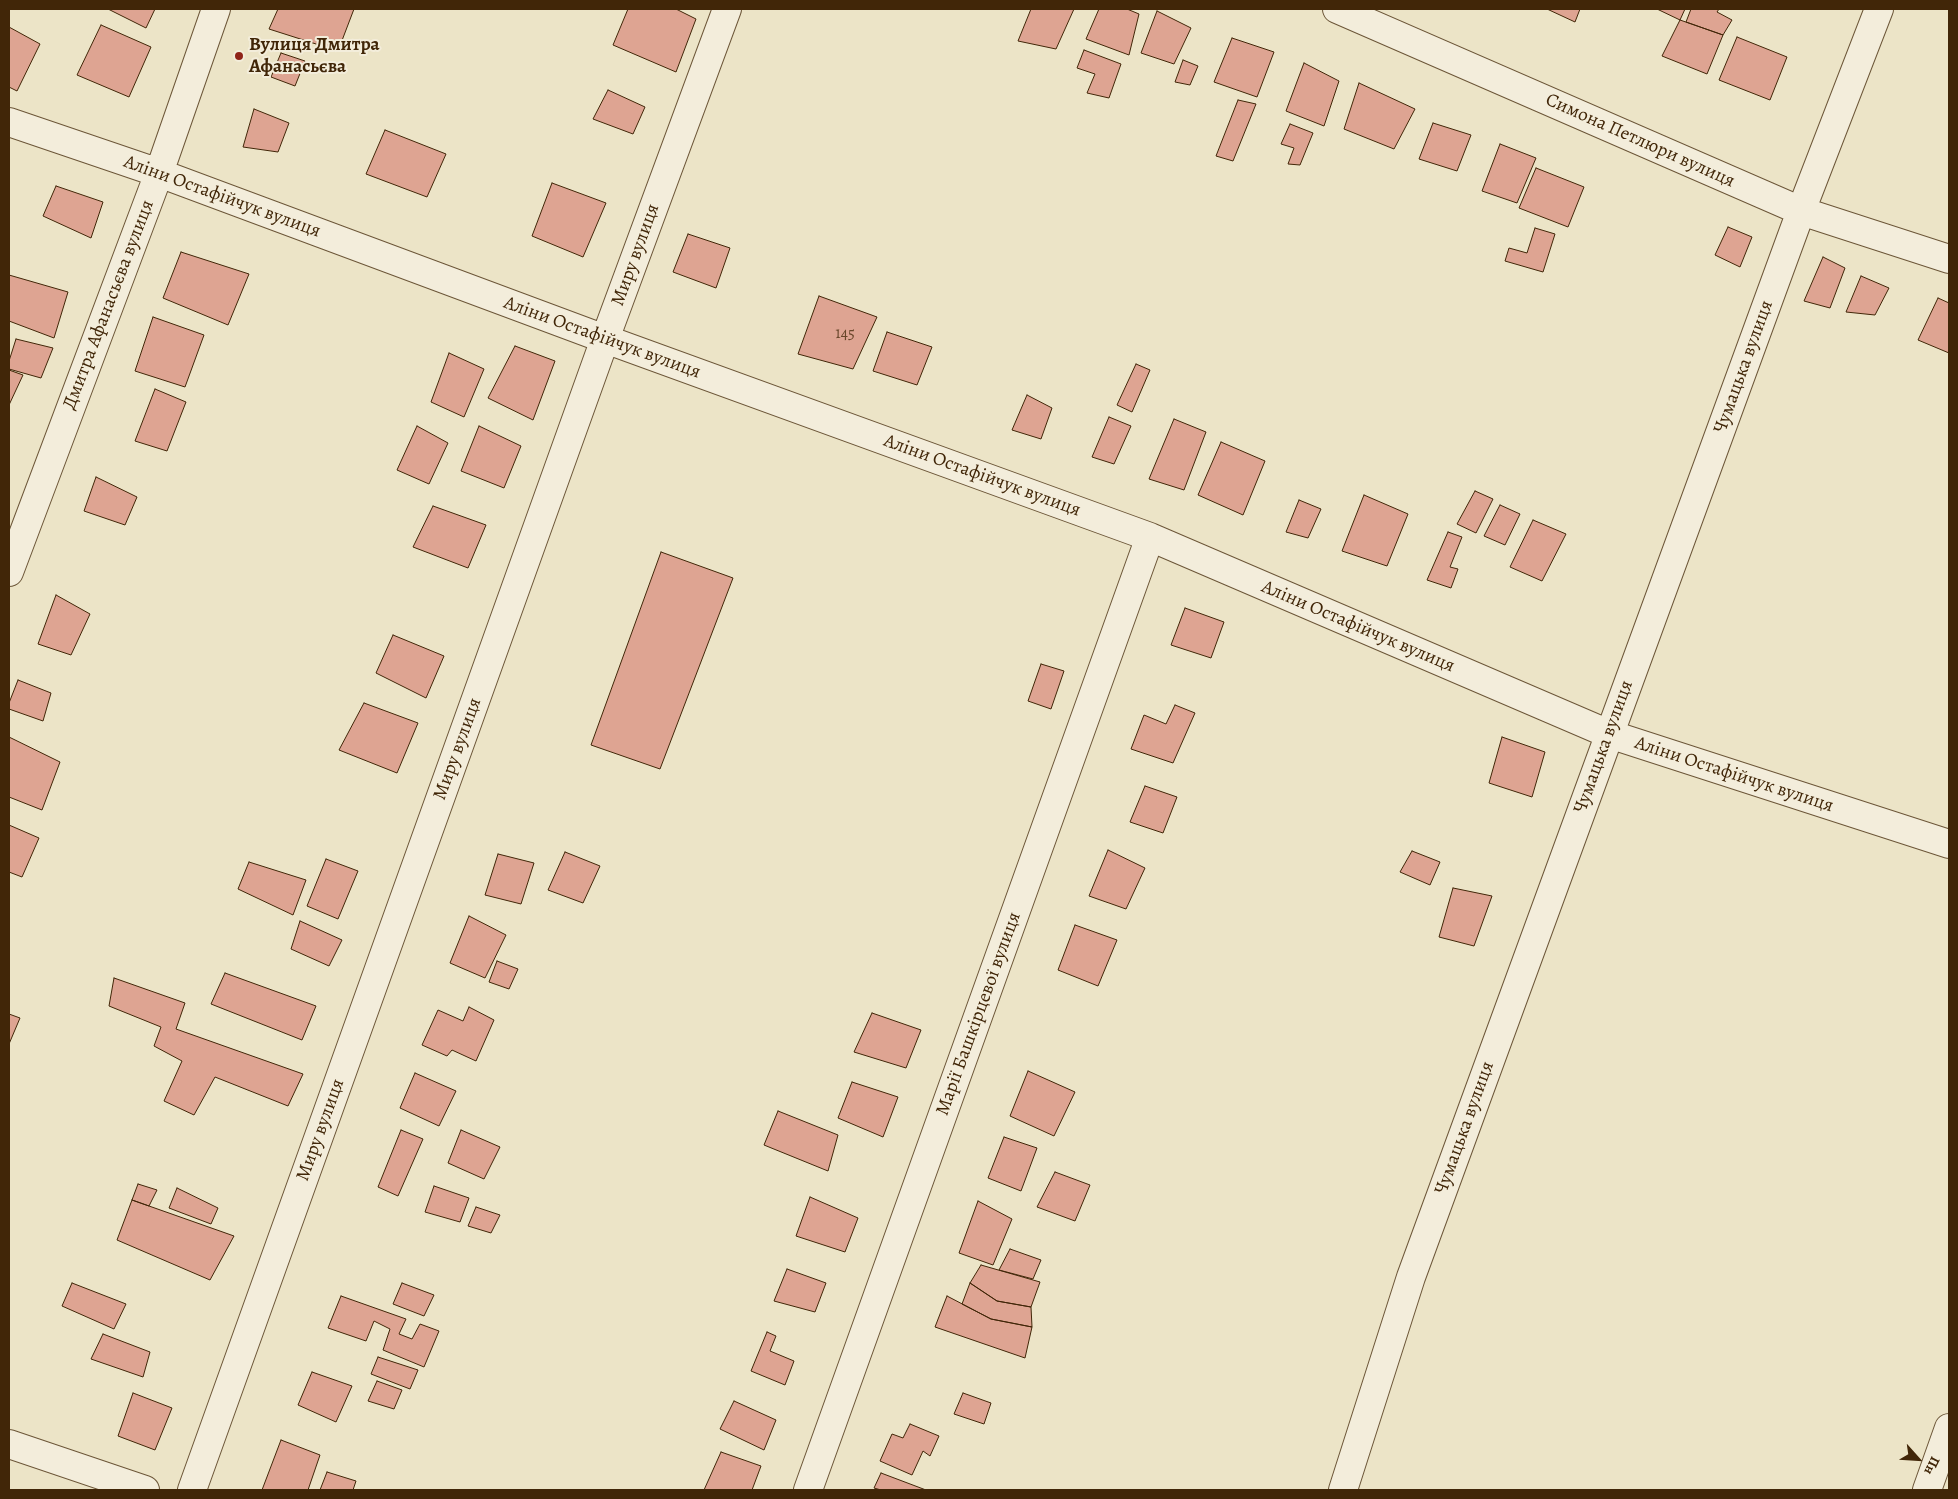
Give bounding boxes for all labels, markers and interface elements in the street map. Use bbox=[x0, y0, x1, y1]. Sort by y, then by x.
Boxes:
place label: Вулиця Дмитра Афанасьєва bbox=[249, 34, 380, 78]
marker: Вулиця Дмитра Афанасьєва bbox=[233, 50, 245, 62]
street label: Симона Петлюри вулиця bbox=[1542, 89, 1738, 193]
street label: Алiни Остафійчук вулиця bbox=[120, 151, 324, 243]
street label: Дмитра Афанасьєва вулиця bbox=[58, 197, 160, 413]
street label: Миру вулиця bbox=[607, 201, 665, 309]
street label: Алiни Остафійчук вулиця bbox=[500, 292, 704, 384]
street label: Чумацька вулиця bbox=[1709, 297, 1779, 437]
house number: 145 bbox=[835, 324, 855, 344]
street label: Алiни Остафійчук вулиця bbox=[880, 430, 1084, 522]
street label: Алiни Остафійчук вулиця bbox=[1258, 576, 1458, 678]
street label: Чумацька вулиця bbox=[1569, 677, 1639, 817]
street label: Миру вулиця bbox=[429, 695, 487, 803]
street label: Алiни Остафійчук вулиця bbox=[1632, 732, 1836, 818]
street label: Марії Башкірцевої вулиця bbox=[932, 909, 1026, 1119]
street label: Чумацька вулиця bbox=[1430, 1058, 1500, 1198]
street label: Миру вулиця bbox=[292, 1076, 350, 1184]
north arrow bbox=[1893, 1434, 1943, 1484]
text: Пн bbox=[1919, 1453, 1944, 1478]

